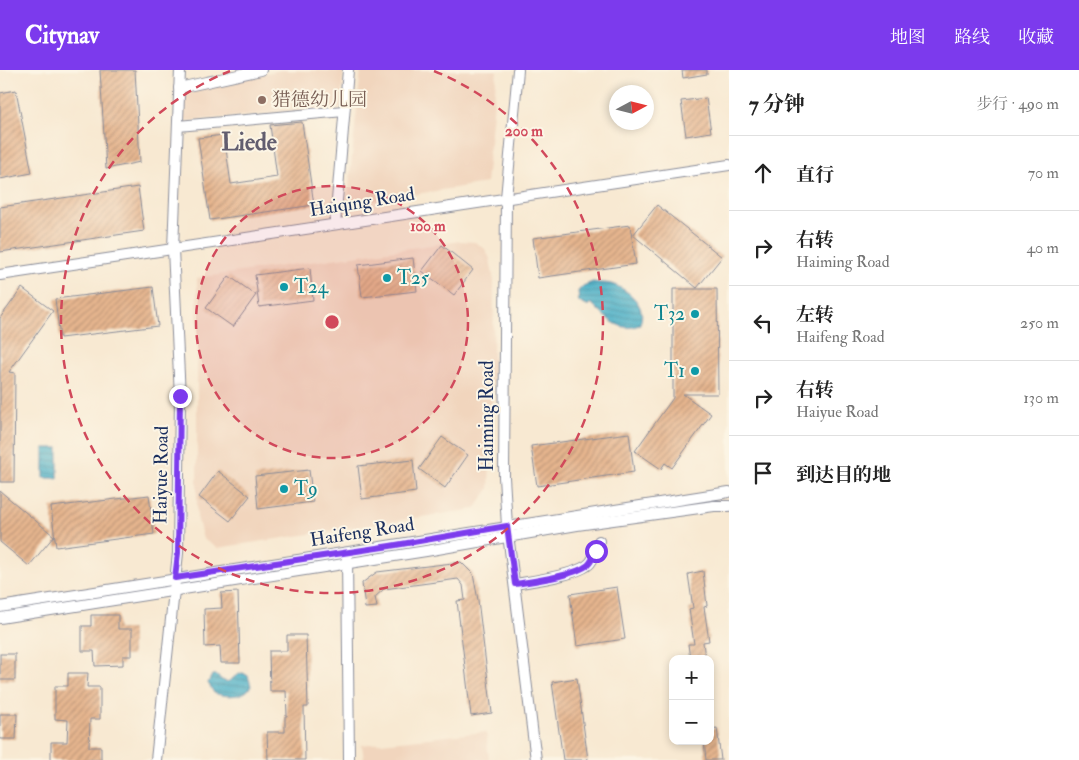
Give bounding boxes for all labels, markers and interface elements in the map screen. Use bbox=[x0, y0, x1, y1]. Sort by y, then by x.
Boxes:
text: Citynav bbox=[25, 20, 99, 51]
text: 地图 bbox=[890, 26, 926, 49]
text: 路线 bbox=[954, 26, 990, 49]
text: 收藏 bbox=[1018, 26, 1054, 49]
north arrow bbox=[609, 85, 654, 130]
place label: 猎德幼儿园 bbox=[272, 88, 367, 112]
text: 7 分钟 bbox=[749, 91, 805, 118]
marker: 猎德幼儿园 bbox=[256, 94, 268, 106]
text: 步行 · 490 m bbox=[976, 94, 1059, 114]
text: 200 m bbox=[505, 122, 543, 141]
district label: Liede bbox=[221, 127, 277, 158]
icon: ahead bbox=[749, 159, 777, 187]
text: 直行 bbox=[796, 163, 834, 187]
text: 70 m bbox=[1028, 163, 1059, 183]
street label: Haiqing Road bbox=[308, 182, 417, 222]
text: 100 m bbox=[410, 217, 446, 236]
text: 右转 bbox=[796, 228, 834, 252]
icon: right bbox=[749, 234, 777, 262]
text: 40 m bbox=[1026, 238, 1059, 258]
text: Haiming Road bbox=[796, 252, 890, 272]
place label: T25 bbox=[397, 266, 430, 290]
marker: T25 bbox=[381, 272, 393, 284]
place label: T24 bbox=[294, 275, 329, 299]
marker: T24 bbox=[278, 281, 290, 293]
place label: T32 bbox=[654, 302, 685, 326]
text: 左转 bbox=[796, 303, 834, 327]
marker: T32 bbox=[689, 308, 701, 320]
icon: left bbox=[749, 309, 777, 337]
centre of rings bbox=[323, 313, 341, 331]
text: 250 m bbox=[1020, 313, 1059, 333]
text: Haifeng Road bbox=[796, 327, 885, 347]
place label: T1 bbox=[664, 359, 685, 383]
street label: Haiming Road bbox=[475, 360, 499, 472]
marker: T1 bbox=[689, 365, 701, 377]
text: 右转 bbox=[796, 378, 834, 402]
icon: right bbox=[749, 384, 777, 412]
route end bbox=[169, 385, 192, 408]
text: 130 m bbox=[1023, 388, 1059, 408]
text: Haiyue Road bbox=[796, 402, 879, 422]
street label: Haiyue Road bbox=[148, 425, 174, 524]
icon: arrive bbox=[749, 459, 777, 487]
text: 到达目的地 bbox=[796, 463, 891, 487]
place label: T9 bbox=[294, 477, 318, 501]
marker: T9 bbox=[278, 483, 290, 495]
street label: Haifeng Road bbox=[308, 512, 417, 552]
route start bbox=[585, 540, 608, 563]
map controls bbox=[669, 655, 714, 745]
button: + bbox=[669, 655, 714, 700]
button: − bbox=[669, 700, 714, 745]

